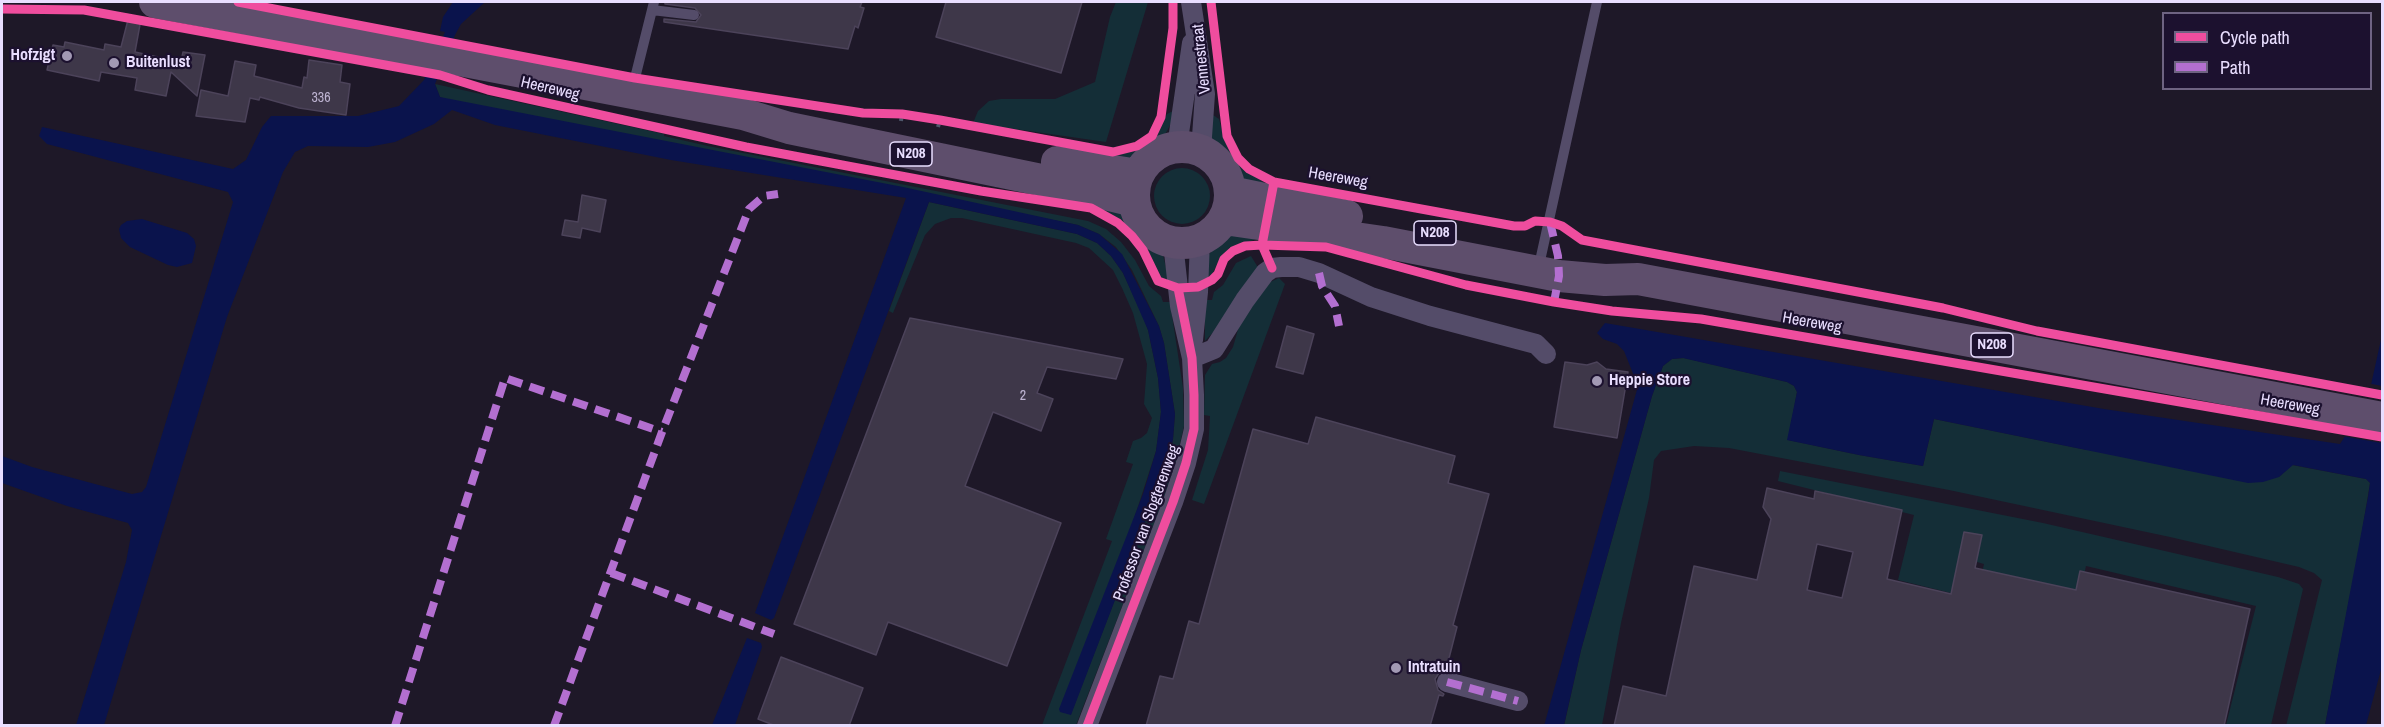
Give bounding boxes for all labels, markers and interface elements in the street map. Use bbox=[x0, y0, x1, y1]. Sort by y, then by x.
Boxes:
legend bbox=[2162, 12, 2372, 90]
street label: Vennestraat bbox=[1189, 23, 1215, 95]
text: Cycle path bbox=[2220, 25, 2290, 50]
place label: Hofzigt bbox=[11, 46, 55, 66]
marker: Hofzigt bbox=[60, 49, 74, 63]
place label: Buitenlust bbox=[126, 53, 190, 73]
text: Path bbox=[2220, 55, 2250, 80]
marker: Buitenlust bbox=[107, 56, 121, 70]
street label: Heereweg bbox=[519, 73, 581, 105]
house number: 336 bbox=[311, 90, 331, 106]
road number: N208 bbox=[890, 142, 932, 166]
street label: Heereweg bbox=[1307, 163, 1369, 193]
road number: N208 bbox=[1414, 221, 1456, 245]
street label: Heereweg bbox=[1781, 308, 1843, 338]
road number: N208 bbox=[1971, 333, 2013, 357]
place label: Heppie Store bbox=[1609, 371, 1690, 391]
marker: Heppie Store bbox=[1590, 374, 1604, 388]
house number: 2 bbox=[1020, 388, 1026, 404]
street label: Heereweg bbox=[2259, 390, 2321, 420]
street label: Professor van Slogterenweg bbox=[1110, 442, 1184, 604]
place label: Intratuin bbox=[1408, 658, 1460, 678]
marker: Intratuin bbox=[1389, 661, 1403, 675]

